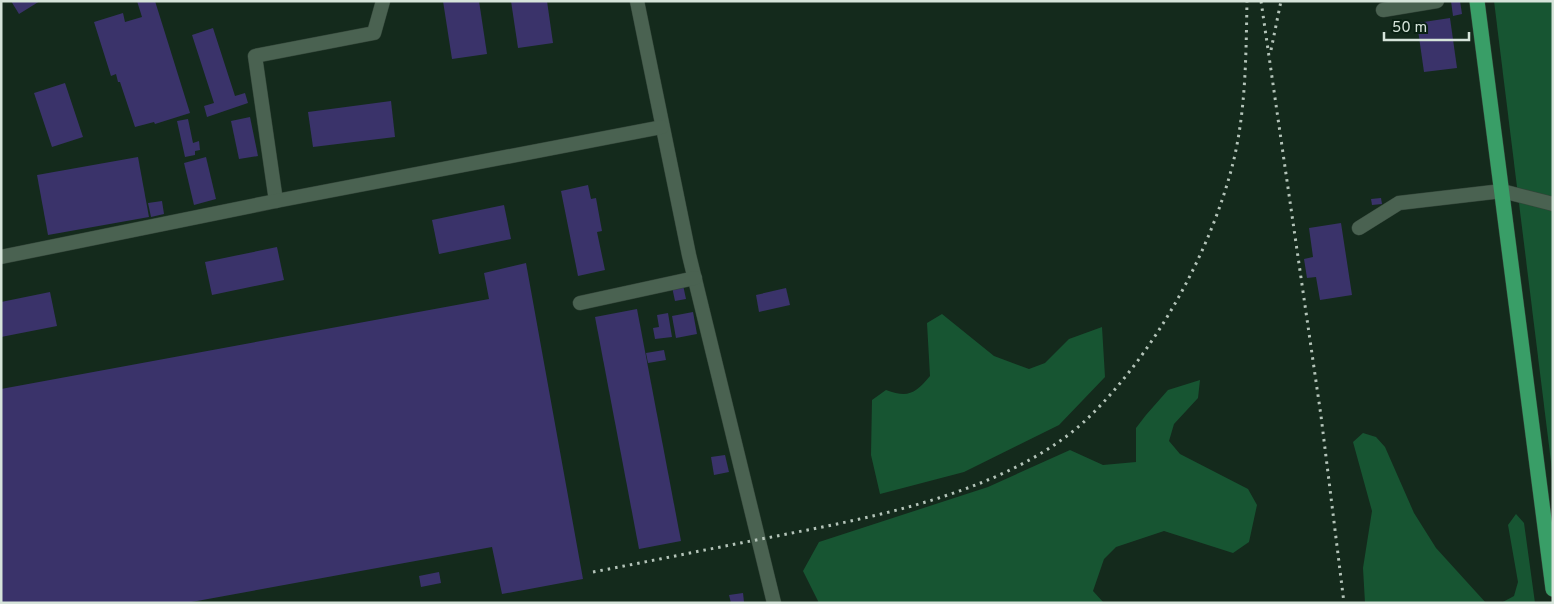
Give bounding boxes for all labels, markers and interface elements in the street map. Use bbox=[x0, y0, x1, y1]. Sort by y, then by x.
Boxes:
scale bar bbox=[1384, 10, 1469, 42]
text: 50 m bbox=[1392, 19, 1427, 38]

